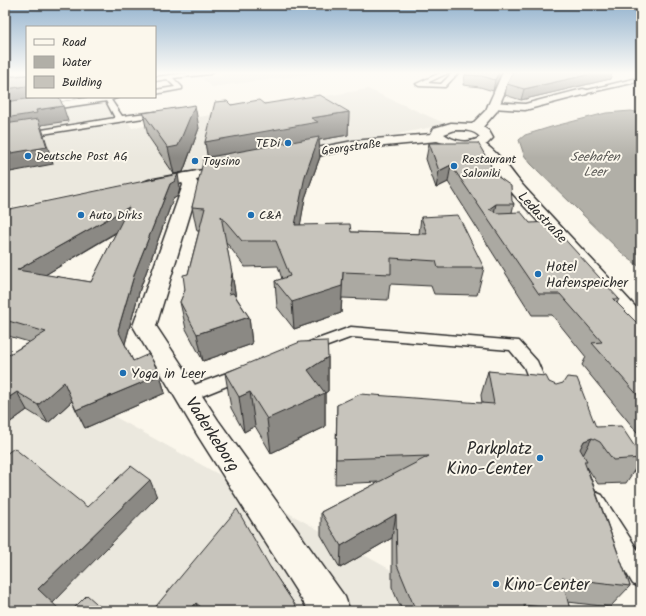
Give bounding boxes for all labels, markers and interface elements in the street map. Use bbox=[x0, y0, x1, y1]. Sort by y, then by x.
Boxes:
legend bbox=[26, 26, 156, 98]
text: Road bbox=[62, 33, 87, 52]
text: Water bbox=[62, 53, 92, 72]
text: Building bbox=[62, 73, 102, 92]
place label: TEDi bbox=[256, 134, 281, 153]
street label: Georgstraße bbox=[320, 134, 382, 161]
marker: TEDi bbox=[283, 138, 293, 148]
place label: Deutsche Post AG bbox=[36, 147, 128, 166]
water label: Seehafen Leer bbox=[570, 147, 621, 183]
place label: Restaurant Saloniki bbox=[462, 150, 517, 183]
marker: Deutsche Post AG bbox=[23, 151, 33, 161]
place label: Toysino bbox=[203, 152, 240, 171]
marker: Toysino bbox=[190, 156, 200, 166]
marker: Restaurant Saloniki bbox=[449, 161, 459, 171]
street label: Ledastraße bbox=[512, 187, 573, 249]
place label: Auto Dirks bbox=[89, 206, 142, 225]
place label: C&A bbox=[259, 206, 282, 225]
marker: Auto Dirks bbox=[76, 210, 86, 220]
marker: C&A bbox=[246, 210, 256, 220]
place label: Hotel Hafenspeicher bbox=[546, 256, 629, 294]
marker: Hotel Hafenspeicher bbox=[533, 269, 543, 279]
place label: Yoga in Leer bbox=[131, 363, 207, 385]
marker: Yoga in Leer bbox=[118, 368, 128, 378]
street label: Vaderkeborg bbox=[177, 392, 246, 478]
place label: Parkplatz Kino-Center bbox=[447, 436, 533, 483]
marker: Parkplatz Kino-Center bbox=[535, 453, 545, 463]
place label: Kino-Center bbox=[504, 572, 591, 599]
marker: Kino-Center bbox=[491, 579, 501, 589]

